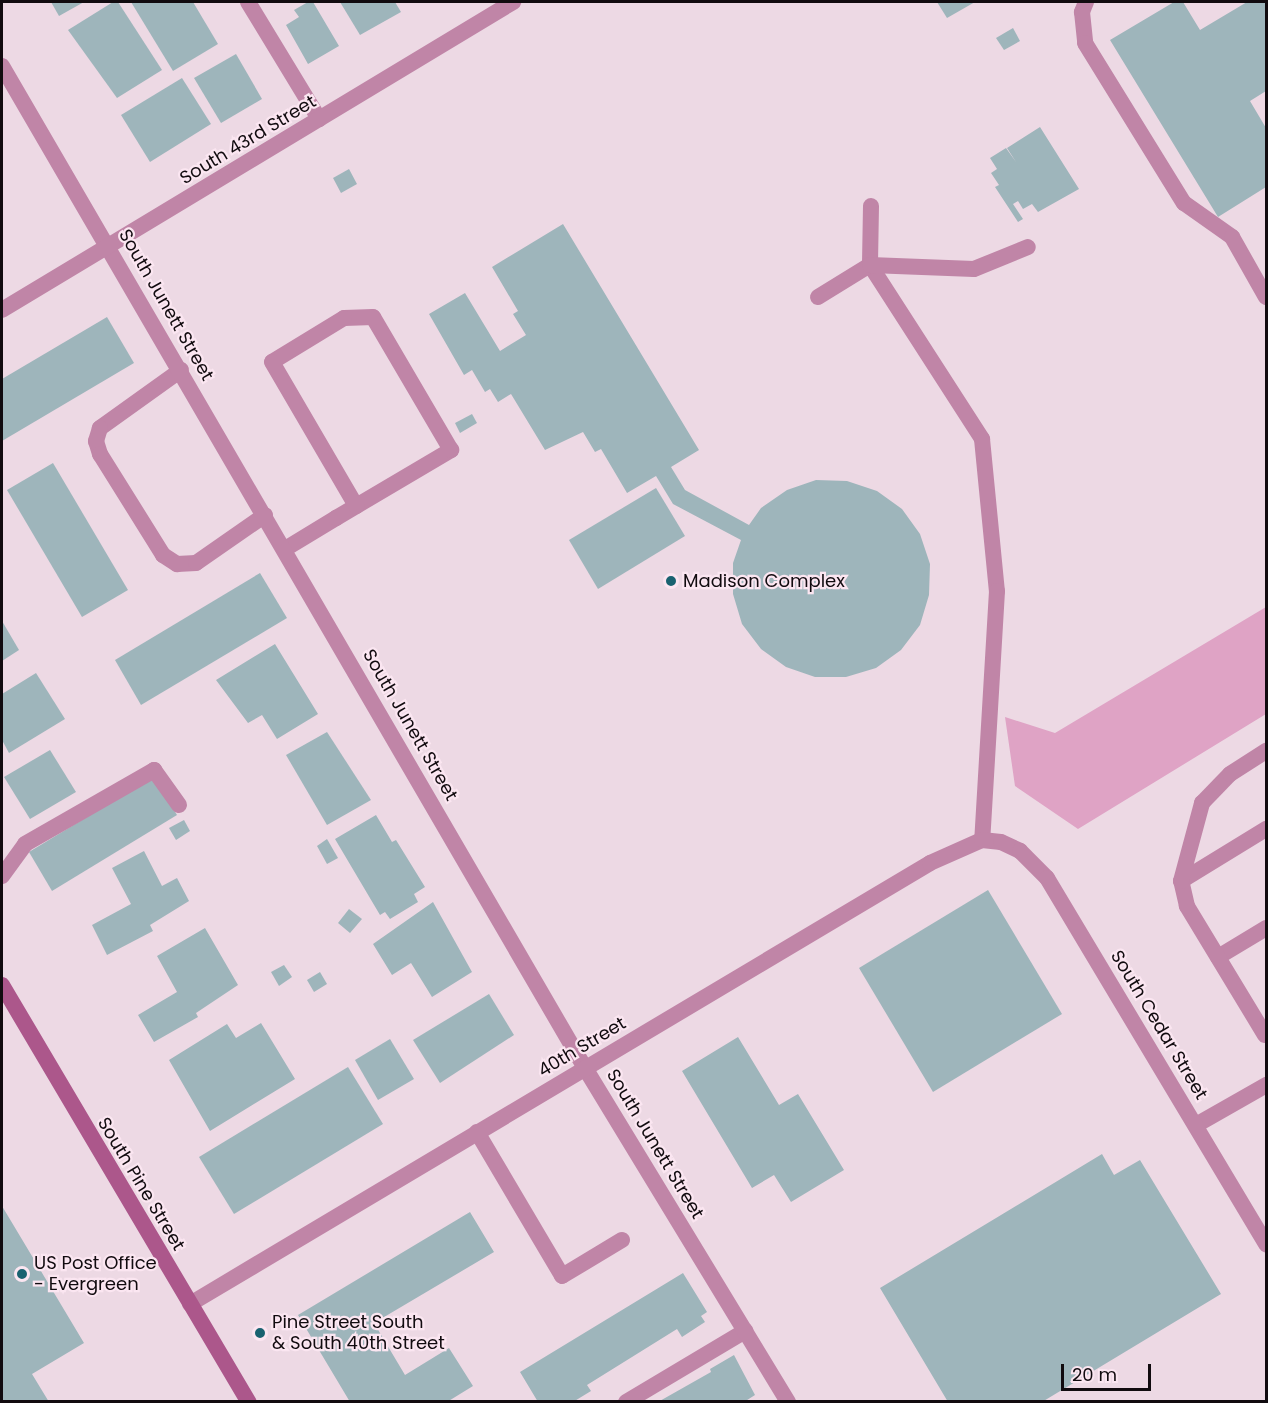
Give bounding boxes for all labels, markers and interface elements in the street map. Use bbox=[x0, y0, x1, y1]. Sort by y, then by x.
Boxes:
street label: South 43rd Street bbox=[176, 91, 320, 189]
street label: South Junett Street bbox=[114, 226, 218, 384]
place label: Madison Complex bbox=[683, 570, 845, 592]
marker: Madison Complex bbox=[664, 574, 678, 588]
street label: South Junett Street bbox=[358, 646, 462, 804]
street label: South Cedar Street bbox=[1106, 947, 1212, 1103]
street label: 40th Street bbox=[534, 1012, 630, 1082]
street label: South Junett Street bbox=[602, 1065, 708, 1223]
street label: South Pine Street bbox=[93, 1113, 189, 1255]
place label: US Post Office - Evergreen bbox=[34, 1253, 157, 1296]
marker: US Post Office - Evergreen bbox=[15, 1267, 29, 1281]
place label: Pine Street South & South 40th Street bbox=[272, 1312, 445, 1354]
marker: Pine Street South & South 40th Street bbox=[253, 1326, 267, 1340]
scale bar bbox=[1064, 1352, 1154, 1390]
text: 20 m bbox=[1072, 1362, 1117, 1387]

